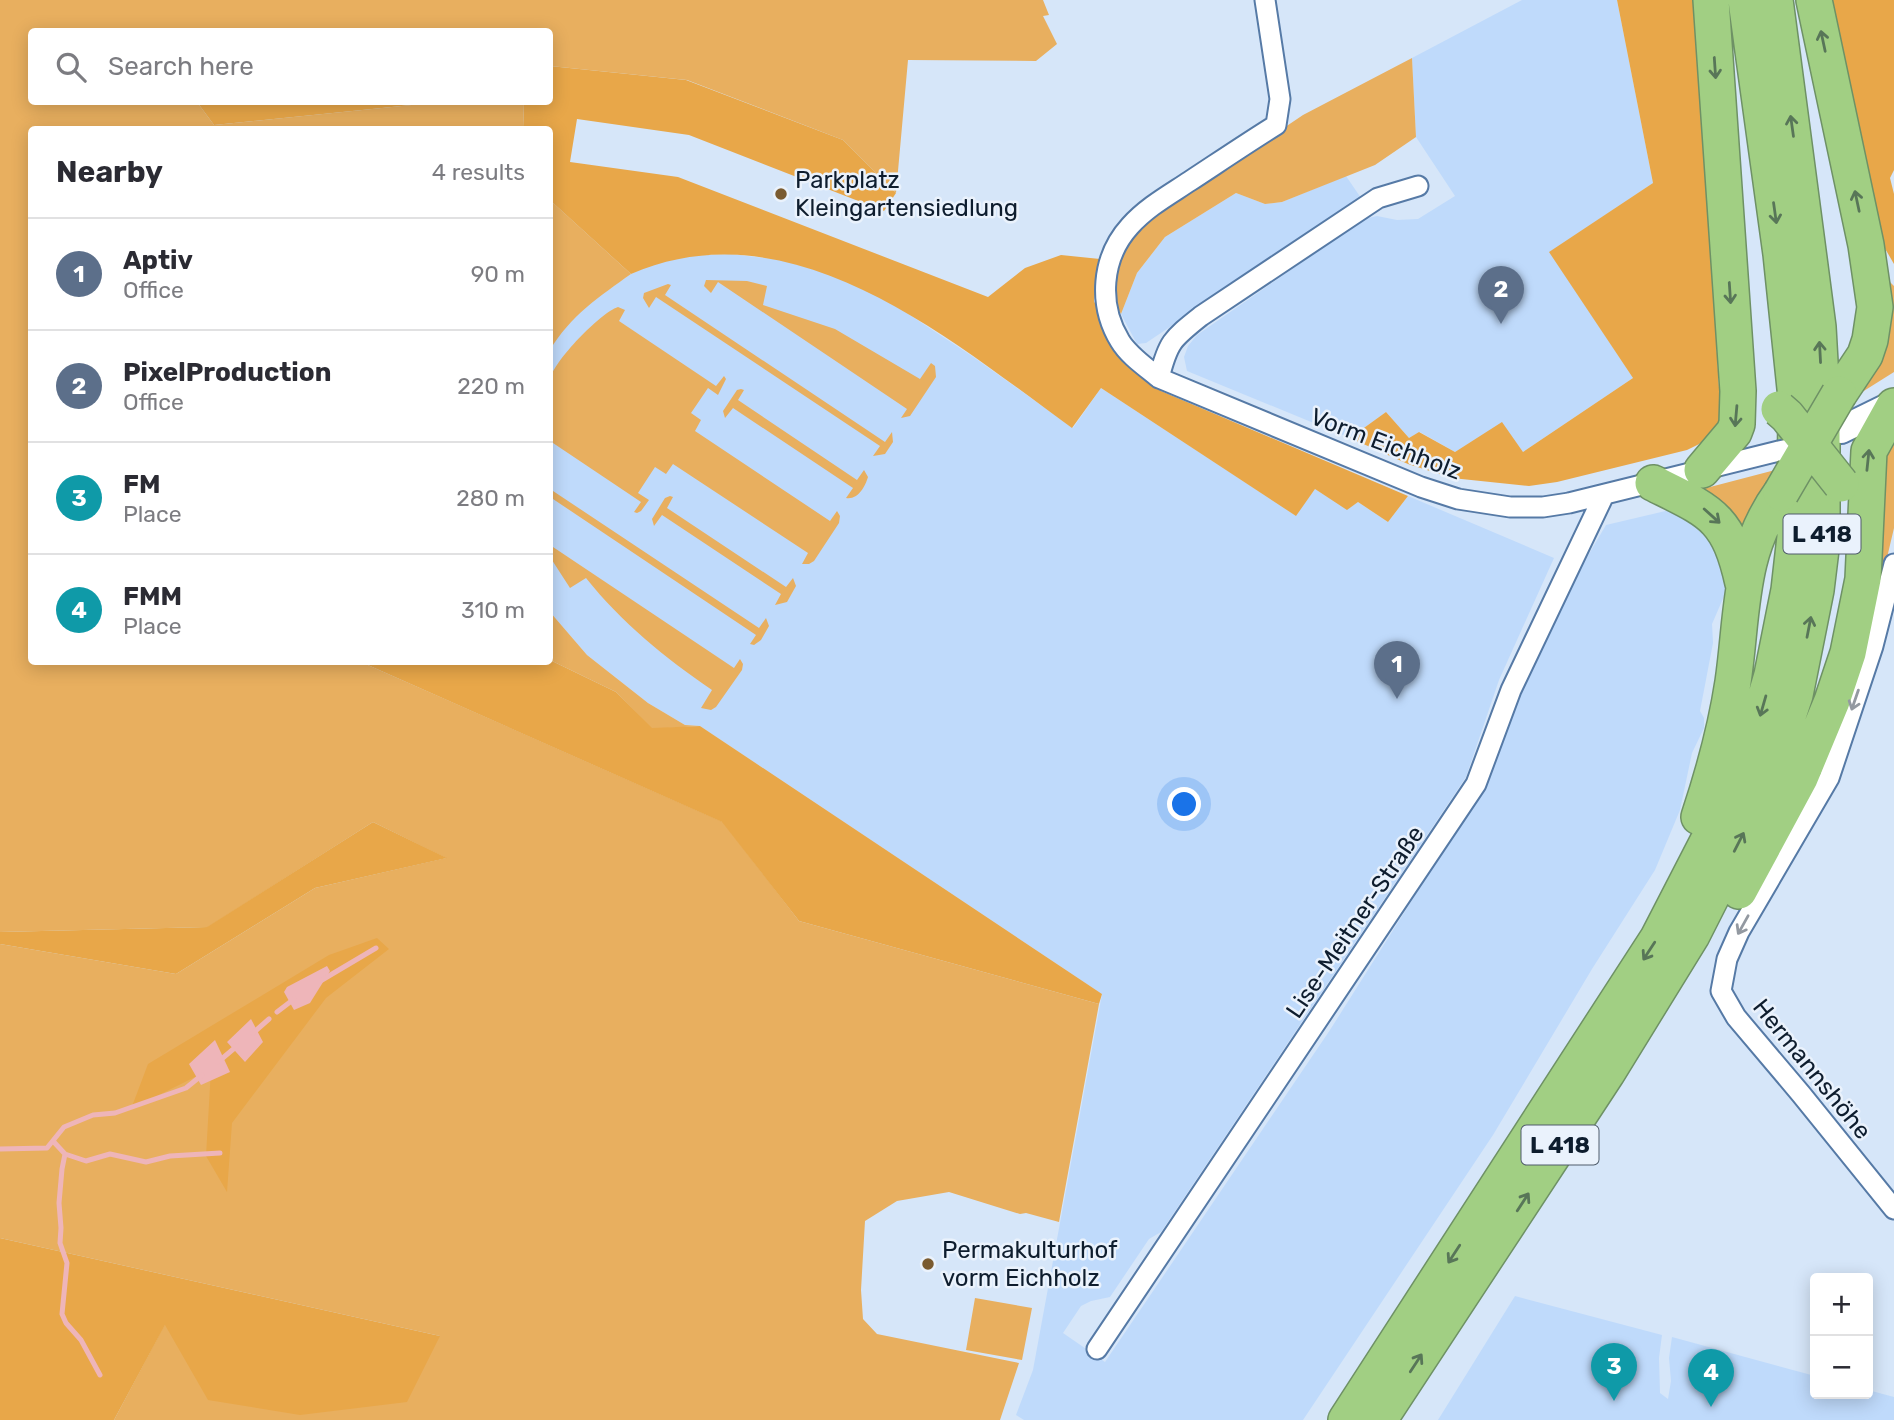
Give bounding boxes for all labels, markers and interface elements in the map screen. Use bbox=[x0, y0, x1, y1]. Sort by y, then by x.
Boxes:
search box bbox=[28, 28, 553, 105]
one-way arrow bbox=[1816, 31, 1829, 53]
icon: search bbox=[52, 48, 90, 86]
text: Search here bbox=[108, 51, 254, 82]
one-way arrow bbox=[1709, 56, 1722, 79]
one-way arrow bbox=[1786, 115, 1799, 138]
text: Nearby bbox=[56, 154, 163, 190]
text: 4 results bbox=[432, 158, 525, 186]
place label: Parkplatz Kleingartensiedlung bbox=[795, 166, 1018, 222]
marker: Parkplatz Kleingartensiedlung bbox=[773, 186, 789, 202]
one-way arrow bbox=[1850, 190, 1864, 213]
one-way arrow bbox=[1769, 201, 1782, 224]
text: Aptiv bbox=[123, 245, 193, 276]
text: 1 bbox=[73, 260, 85, 288]
text: 90 m bbox=[471, 260, 525, 288]
pin: 2 bbox=[1478, 266, 1524, 324]
text: Office bbox=[123, 276, 184, 304]
one-way arrow bbox=[1724, 281, 1737, 304]
one-way arrow bbox=[1813, 340, 1826, 363]
text: PixelProduction bbox=[123, 357, 331, 388]
text: 2 bbox=[72, 372, 86, 400]
text: 220 m bbox=[457, 372, 525, 400]
text: Office bbox=[123, 388, 184, 416]
street label: Vorm Eichholz bbox=[1307, 402, 1465, 486]
one-way arrow bbox=[1729, 404, 1742, 427]
one-way arrow bbox=[1862, 449, 1875, 472]
text: FM bbox=[123, 469, 161, 500]
text: 3 bbox=[71, 484, 87, 512]
text: 280 m bbox=[456, 484, 525, 512]
text: Place bbox=[123, 500, 182, 528]
one-way arrow bbox=[1703, 508, 1721, 524]
road number: L 418 bbox=[1784, 514, 1860, 554]
text: FMM bbox=[123, 581, 182, 612]
text: 4 bbox=[71, 596, 87, 624]
text: 310 m bbox=[461, 596, 525, 624]
text: Place bbox=[123, 612, 182, 640]
one-way arrow bbox=[1802, 616, 1816, 639]
pin: 1 bbox=[1374, 641, 1420, 699]
one-way arrow bbox=[1848, 689, 1860, 711]
one-way arrow bbox=[1756, 694, 1769, 716]
your location bbox=[1167, 787, 1201, 821]
street label: Lise-Meitner-Straße bbox=[1280, 821, 1430, 1023]
one-way arrow bbox=[1733, 833, 1747, 853]
one-way arrow bbox=[1736, 914, 1749, 935]
one-way arrow bbox=[1642, 941, 1657, 960]
street label: Hermannshöhe bbox=[1747, 993, 1877, 1145]
road number: L 418 bbox=[1522, 1126, 1598, 1164]
one-way arrow bbox=[1515, 1193, 1530, 1212]
place label: Permakulturhof vorm Eichholz bbox=[942, 1236, 1118, 1292]
one-way arrow bbox=[1447, 1244, 1461, 1264]
marker: Permakulturhof vorm Eichholz bbox=[920, 1256, 936, 1272]
map controls bbox=[1810, 1273, 1873, 1399]
button: + bbox=[1810, 1273, 1873, 1336]
button: − bbox=[1810, 1336, 1873, 1399]
pin: 3 bbox=[1591, 1343, 1637, 1401]
pin: 4 bbox=[1688, 1349, 1734, 1407]
one-way arrow bbox=[1409, 1354, 1423, 1373]

